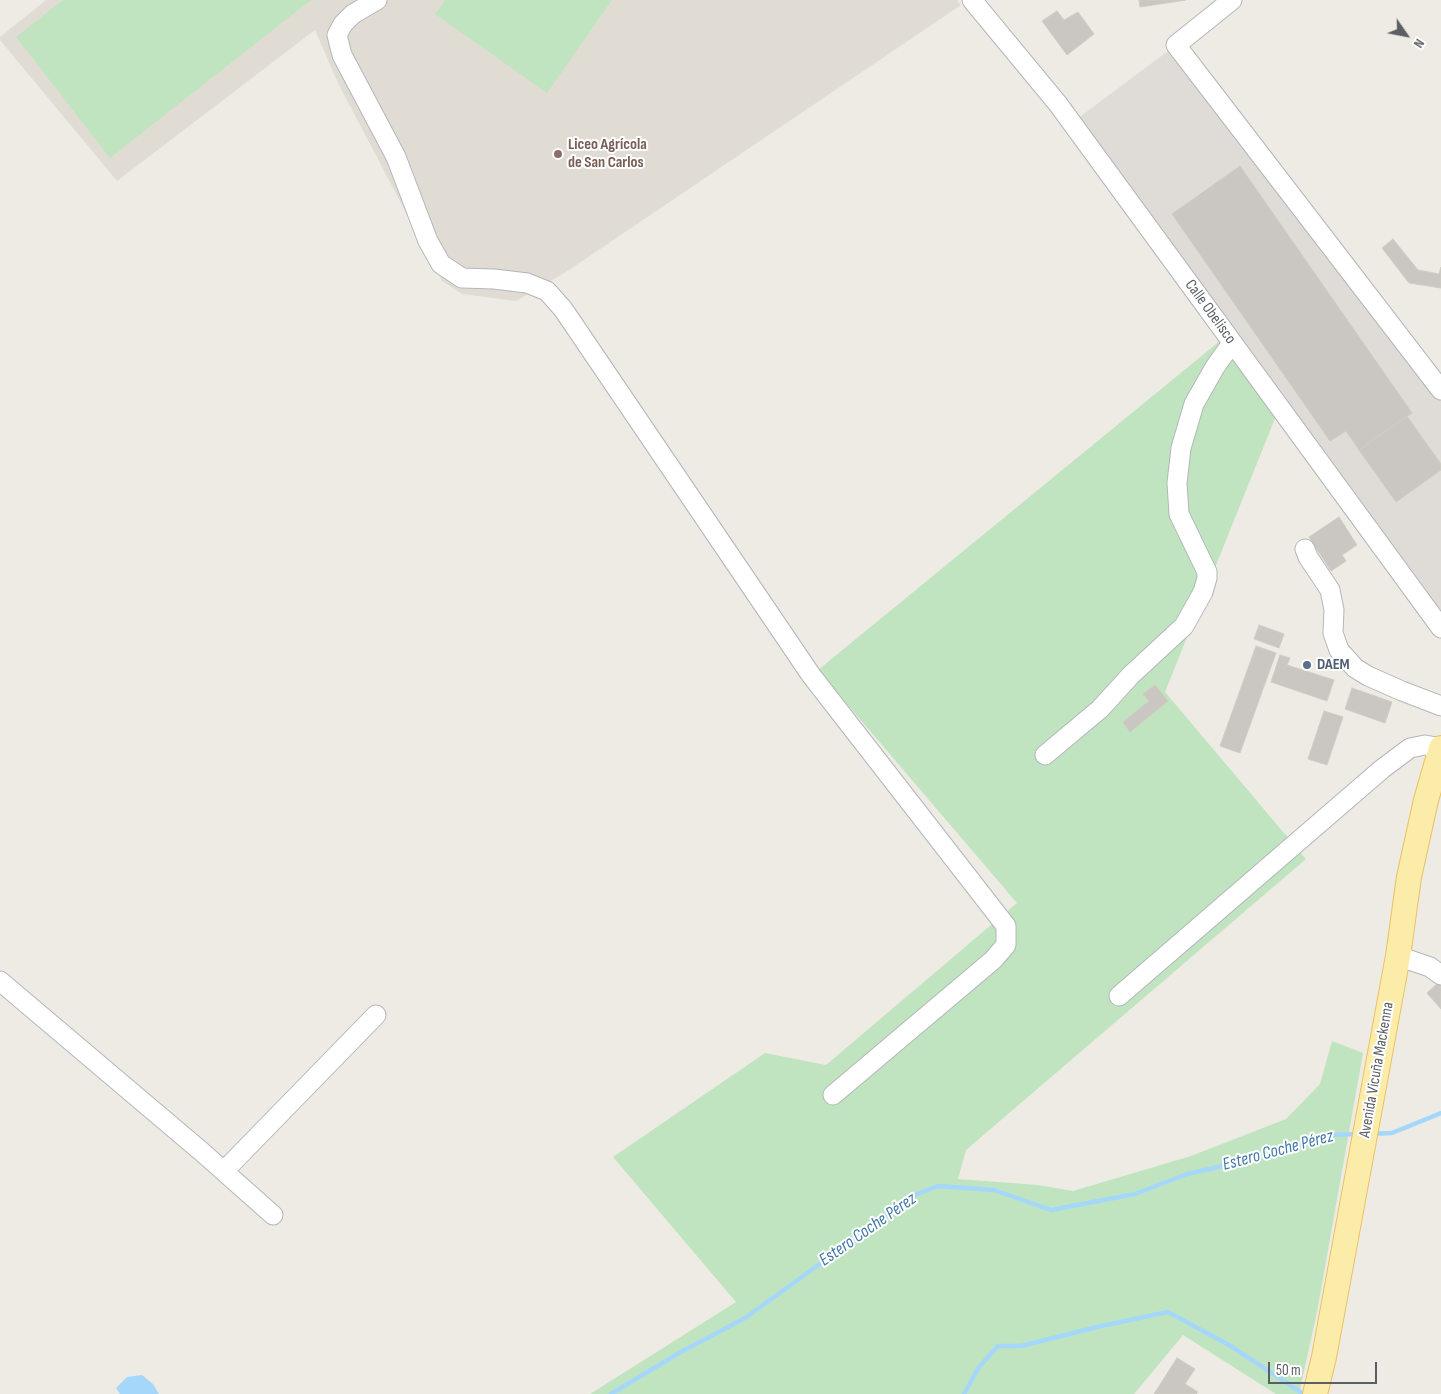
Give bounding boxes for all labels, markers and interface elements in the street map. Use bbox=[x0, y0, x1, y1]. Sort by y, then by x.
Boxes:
north arrow bbox=[1381, 10, 1431, 60]
text: N bbox=[1410, 36, 1428, 51]
place label: Liceo Agrícola de San Carlos bbox=[568, 135, 647, 173]
marker: Liceo Agrícola de San Carlos bbox=[552, 148, 564, 160]
street label: Calle Obelisco bbox=[1180, 276, 1240, 348]
place label: DAEM bbox=[1317, 655, 1350, 675]
marker: DAEM bbox=[1301, 659, 1313, 671]
street label: Avenida Vicuña Mackenna bbox=[1356, 1001, 1398, 1139]
water label: Estero Coche Pérez bbox=[1220, 1126, 1336, 1176]
water label: Estero Coche Pérez bbox=[815, 1189, 921, 1271]
scale bar bbox=[1271, 1352, 1380, 1384]
text: 50 m bbox=[1276, 1361, 1301, 1380]

